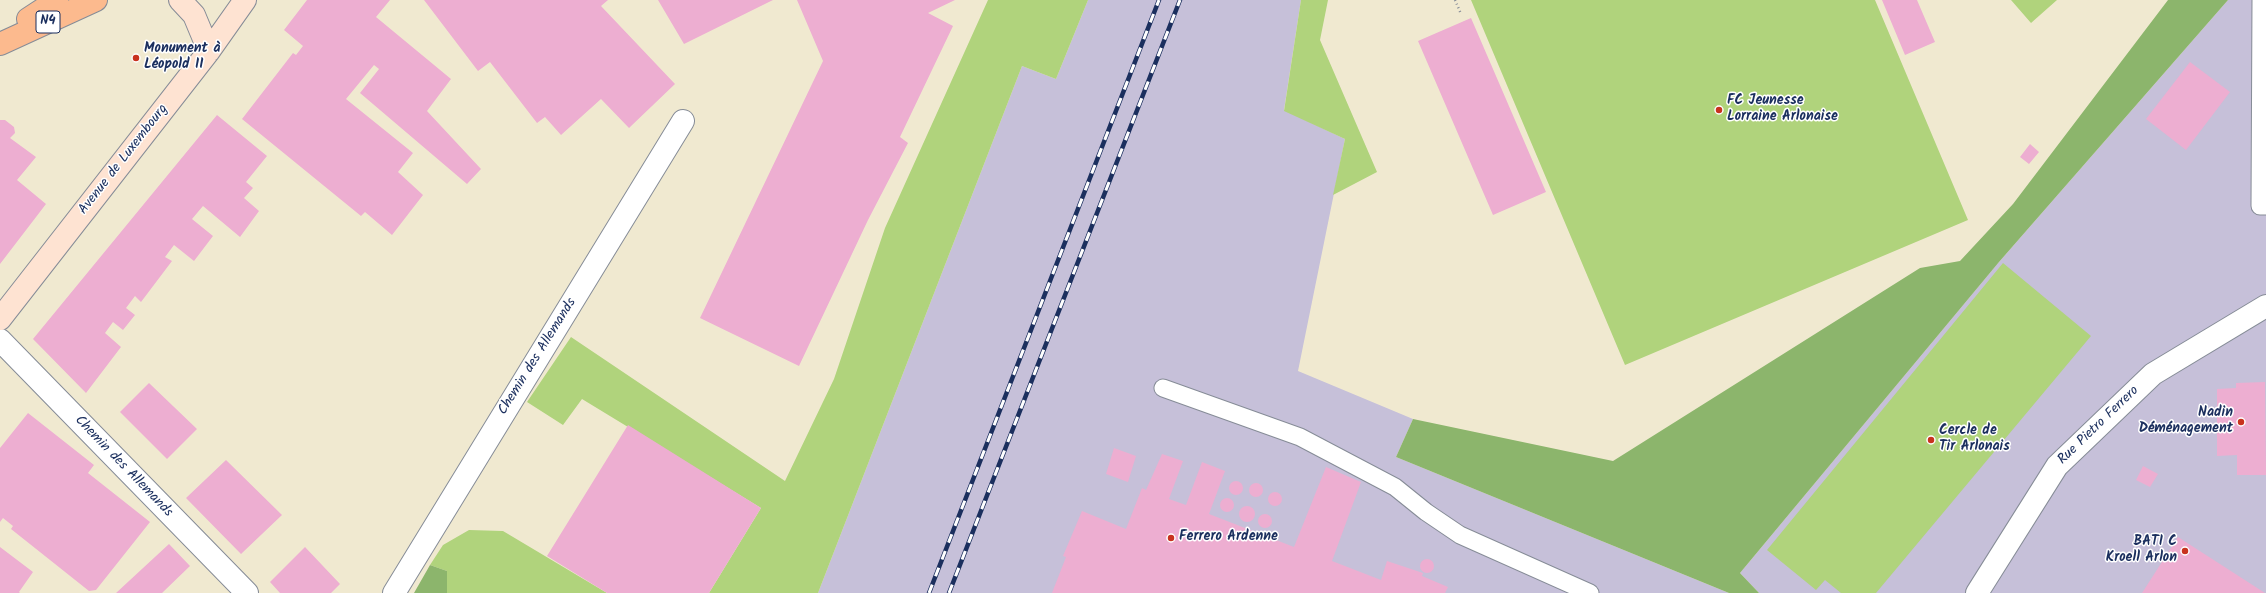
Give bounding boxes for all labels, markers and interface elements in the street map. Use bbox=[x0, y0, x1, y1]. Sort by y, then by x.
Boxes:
road number: N4 bbox=[36, 11, 60, 33]
place label: Monument à Léopold II bbox=[144, 42, 221, 74]
marker: Monument à Léopold II bbox=[131, 53, 141, 63]
place label: FC Jeunesse Lorraine Arlonaise bbox=[1727, 94, 1838, 126]
street label: Avenue de Luxembourg bbox=[76, 102, 172, 218]
marker: FC Jeunesse Lorraine Arlonaise bbox=[1714, 105, 1724, 115]
street label: Chemin des Allemands bbox=[495, 296, 581, 418]
street label: Rue Pietro Ferrero bbox=[2055, 383, 2143, 469]
place label: Nadin Déménagement bbox=[2139, 406, 2233, 438]
street label: Chemin des Allemands bbox=[70, 413, 176, 521]
marker: Nadin Déménagement bbox=[2236, 417, 2246, 427]
place label: Cercle de Tir Arlonais bbox=[1939, 424, 2010, 456]
marker: Cercle de Tir Arlonais bbox=[1926, 435, 1936, 445]
place label: Ferrero Ardenne bbox=[1179, 530, 1278, 546]
marker: Ferrero Ardenne bbox=[1166, 533, 1176, 543]
place label: BATI C Kroell Arlon bbox=[2106, 535, 2177, 568]
marker: BATI C Kroell Arlon bbox=[2180, 546, 2190, 556]

